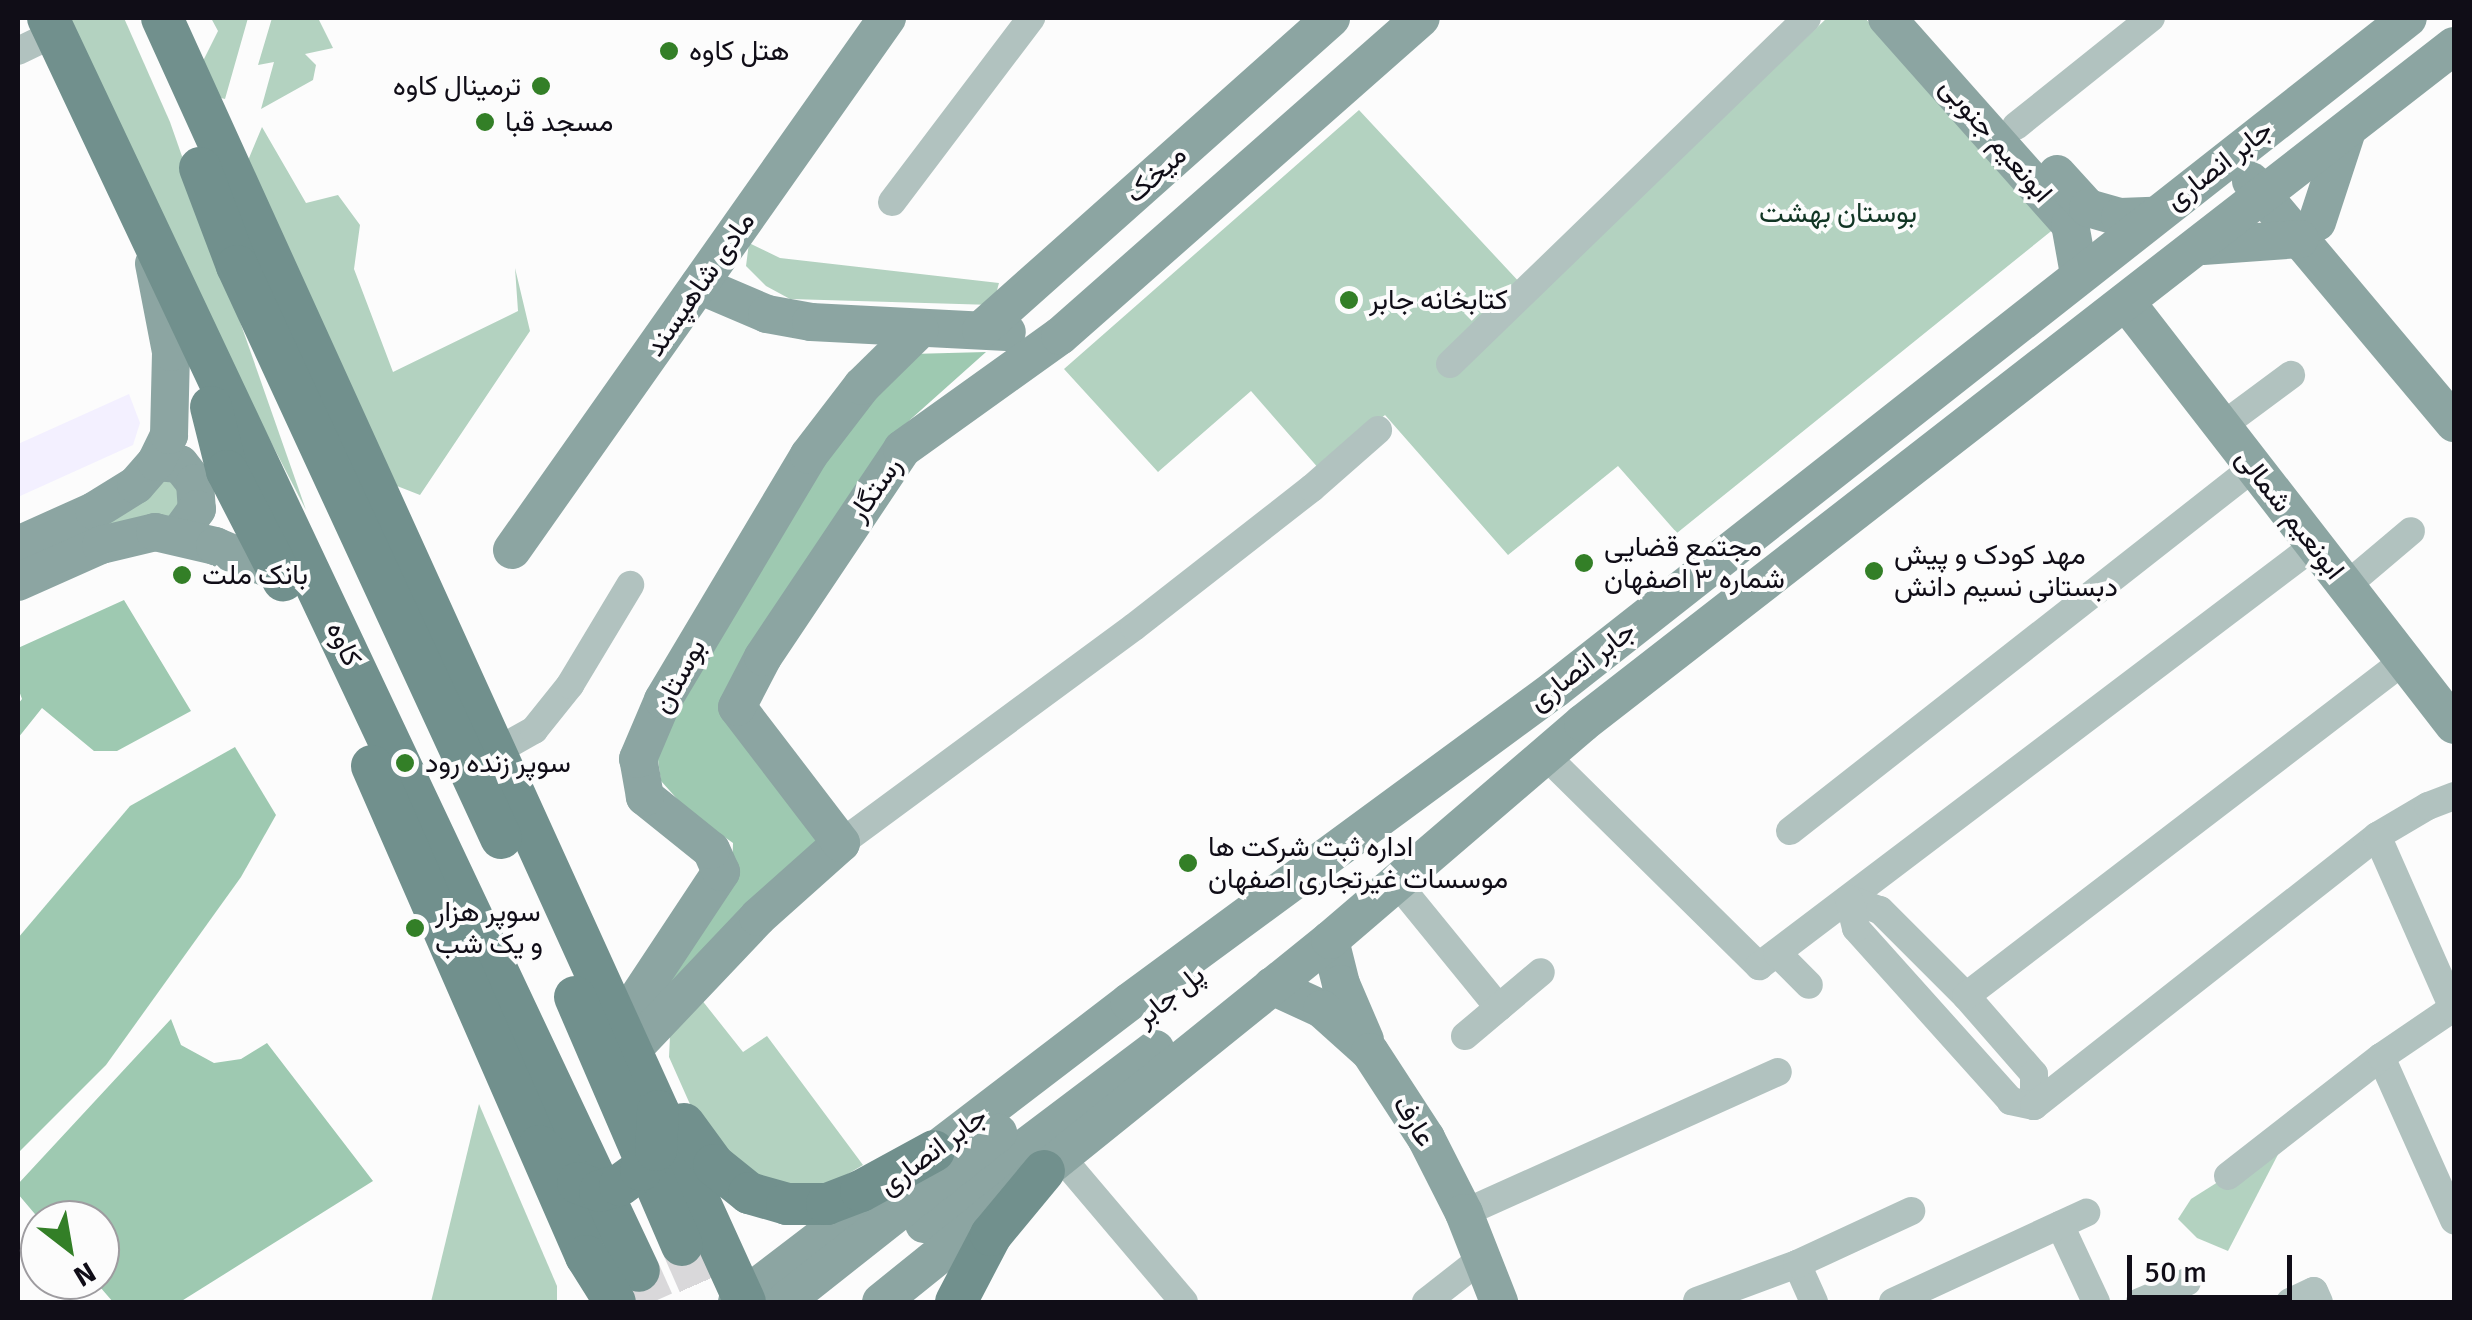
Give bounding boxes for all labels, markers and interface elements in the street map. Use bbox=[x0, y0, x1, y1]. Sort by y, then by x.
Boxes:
place label: هتل کاوه bbox=[689, 34, 789, 68]
marker: هتل کاوه bbox=[658, 40, 680, 62]
place label: ترمینال کاوه bbox=[393, 69, 521, 103]
street label: ابونعیم جنوبی bbox=[1932, 71, 2060, 209]
marker: ترمینال کاوه bbox=[530, 75, 552, 97]
place label: مسجد قبا bbox=[505, 105, 614, 139]
marker: مسجد قبا bbox=[474, 111, 496, 133]
street label: جابر انصاری bbox=[2159, 113, 2279, 217]
street label: میخک bbox=[1119, 138, 1193, 210]
park label: بوستان بهشت bbox=[1759, 196, 1917, 230]
street label: مادی شاهپسند bbox=[638, 205, 762, 363]
place label: کتابخانه جابر bbox=[1369, 283, 1508, 317]
marker: کتابخانه جابر bbox=[1338, 289, 1360, 311]
street label: ابونعیم شمالی bbox=[2228, 442, 2352, 586]
street label: رستگار bbox=[841, 450, 909, 528]
place label: مجتمع قضایی شماره ۳ اصفهان bbox=[1604, 530, 1785, 596]
place label: مهد کودک و پیش دبستانی نسیم دانش bbox=[1894, 538, 2118, 604]
marker: مجتمع قضایی شماره ۳ اصفهان bbox=[1573, 552, 1595, 574]
place label: بانک ملت bbox=[202, 558, 308, 592]
marker: مهد کودک و پیش دبستانی نسیم دانش bbox=[1863, 560, 1885, 582]
marker: بانک ملت bbox=[171, 564, 193, 586]
street label: جابر انصاری bbox=[1522, 614, 1642, 718]
street label: کاوه bbox=[319, 616, 369, 672]
street label: بوستان bbox=[645, 633, 713, 719]
place label: سوپر زنده رود bbox=[425, 746, 571, 780]
marker: سوپر زنده رود bbox=[394, 752, 416, 774]
place label: اداره ثبت شرکت ها موسسات غیرتجاری اصفهان bbox=[1208, 830, 1508, 896]
marker: اداره ثبت شرکت ها موسسات غیرتجاری اصفهان bbox=[1177, 852, 1199, 874]
place label: سوپر هزار و یک شب bbox=[435, 895, 543, 961]
marker: سوپر هزار و یک شب bbox=[404, 917, 426, 939]
street label: پل جابر bbox=[1128, 958, 1212, 1034]
street label: عارف bbox=[1385, 1089, 1443, 1153]
street label: جابر انصاری bbox=[872, 1100, 994, 1202]
north arrow bbox=[20, 1200, 120, 1300]
scale bar bbox=[2132, 1235, 2297, 1297]
text: N bbox=[67, 1254, 102, 1294]
text: 50 m bbox=[2144, 1254, 2207, 1291]

